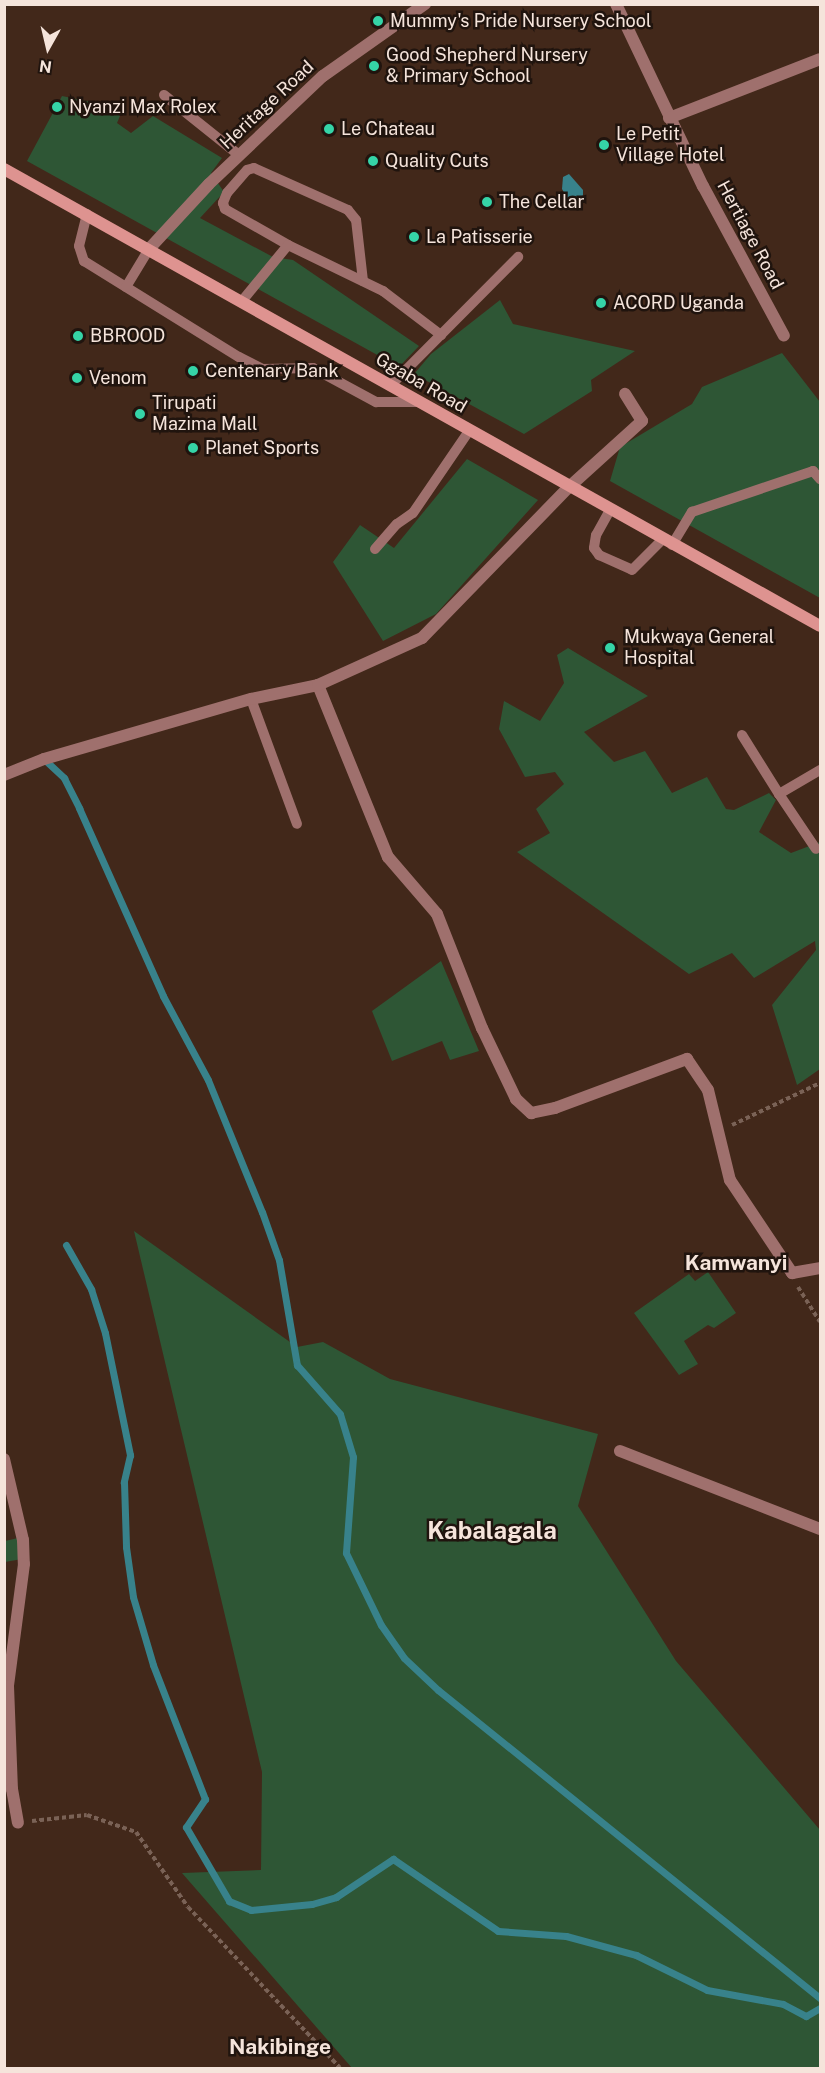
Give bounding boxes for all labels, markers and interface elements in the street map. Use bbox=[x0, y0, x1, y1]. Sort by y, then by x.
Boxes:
place label: Mummy's Pride Nursery School bbox=[390, 10, 652, 32]
marker: Mummy's Pride Nursery School bbox=[371, 14, 385, 28]
north arrow bbox=[18, 18, 78, 78]
place label: Good Shepherd Nursery & Primary School bbox=[386, 45, 588, 88]
text: N bbox=[38, 56, 53, 77]
street label: Heritage Road bbox=[216, 56, 318, 154]
marker: Good Shepherd Nursery & Primary School bbox=[367, 59, 381, 73]
place label: Nyanzi Max Rolex bbox=[69, 96, 217, 118]
marker: Nyanzi Max Rolex bbox=[50, 100, 64, 114]
place label: Le Chateau bbox=[341, 118, 435, 140]
marker: Le Chateau bbox=[322, 122, 336, 136]
place label: Le Petit Village Hotel bbox=[616, 124, 724, 166]
marker: Le Petit Village Hotel bbox=[597, 138, 611, 152]
place label: Quality Cuts bbox=[385, 150, 489, 172]
marker: Quality Cuts bbox=[366, 154, 380, 168]
street label: Hertiage Road bbox=[712, 177, 788, 293]
place label: The Cellar bbox=[499, 191, 585, 213]
marker: The Cellar bbox=[480, 195, 494, 209]
place label: La Patisserie bbox=[426, 226, 533, 248]
marker: La Patisserie bbox=[407, 230, 421, 244]
place label: ACORD Uganda bbox=[613, 292, 744, 314]
marker: ACORD Uganda bbox=[594, 296, 608, 310]
place label: BBROOD bbox=[90, 325, 165, 347]
marker: BBROOD bbox=[71, 329, 85, 343]
street label: Ggaba Road bbox=[372, 348, 470, 418]
place label: Centenary Bank bbox=[205, 360, 339, 382]
marker: Centenary Bank bbox=[186, 364, 200, 378]
place label: Venom bbox=[89, 367, 147, 389]
marker: Venom bbox=[70, 371, 84, 385]
place label: Tirupati Mazima Mall bbox=[152, 393, 257, 436]
marker: Tirupati Mazima Mall bbox=[133, 407, 147, 421]
place label: Planet Sports bbox=[205, 437, 319, 459]
marker: Planet Sports bbox=[186, 441, 200, 455]
place label: Mukwaya General Hospital bbox=[624, 627, 774, 670]
marker: Mukwaya General Hospital bbox=[601, 639, 619, 657]
district label: Kamwanyi bbox=[685, 1250, 787, 1276]
district label: Kabalagala bbox=[427, 1517, 557, 1545]
district label: Nakibinge bbox=[229, 2034, 331, 2060]

